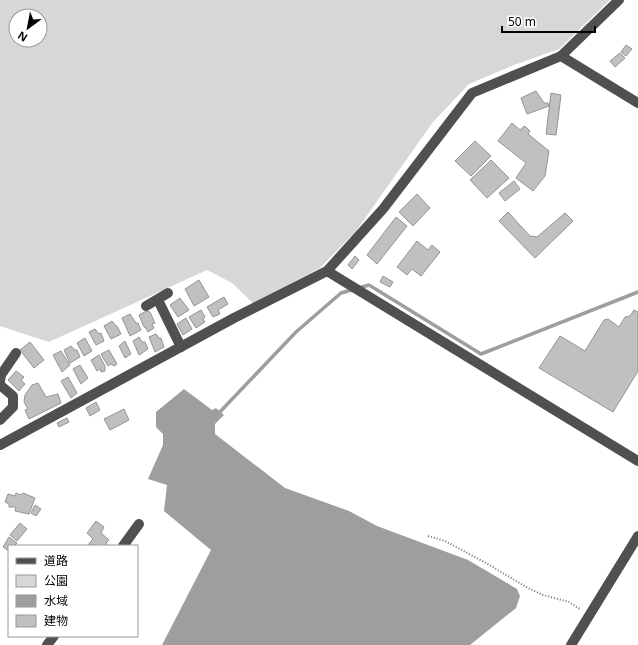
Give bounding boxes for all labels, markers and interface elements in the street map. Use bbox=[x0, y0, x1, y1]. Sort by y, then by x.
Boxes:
north arrow bbox=[8, 8, 48, 48]
scale bar bbox=[502, 8, 595, 34]
text: 50 m bbox=[508, 13, 536, 30]
text: N bbox=[15, 28, 30, 46]
legend bbox=[8, 545, 138, 637]
text: 道路 bbox=[44, 552, 68, 569]
text: 公園 bbox=[44, 572, 68, 589]
text: 水域 bbox=[44, 592, 68, 609]
text: 建物 bbox=[44, 612, 68, 629]

